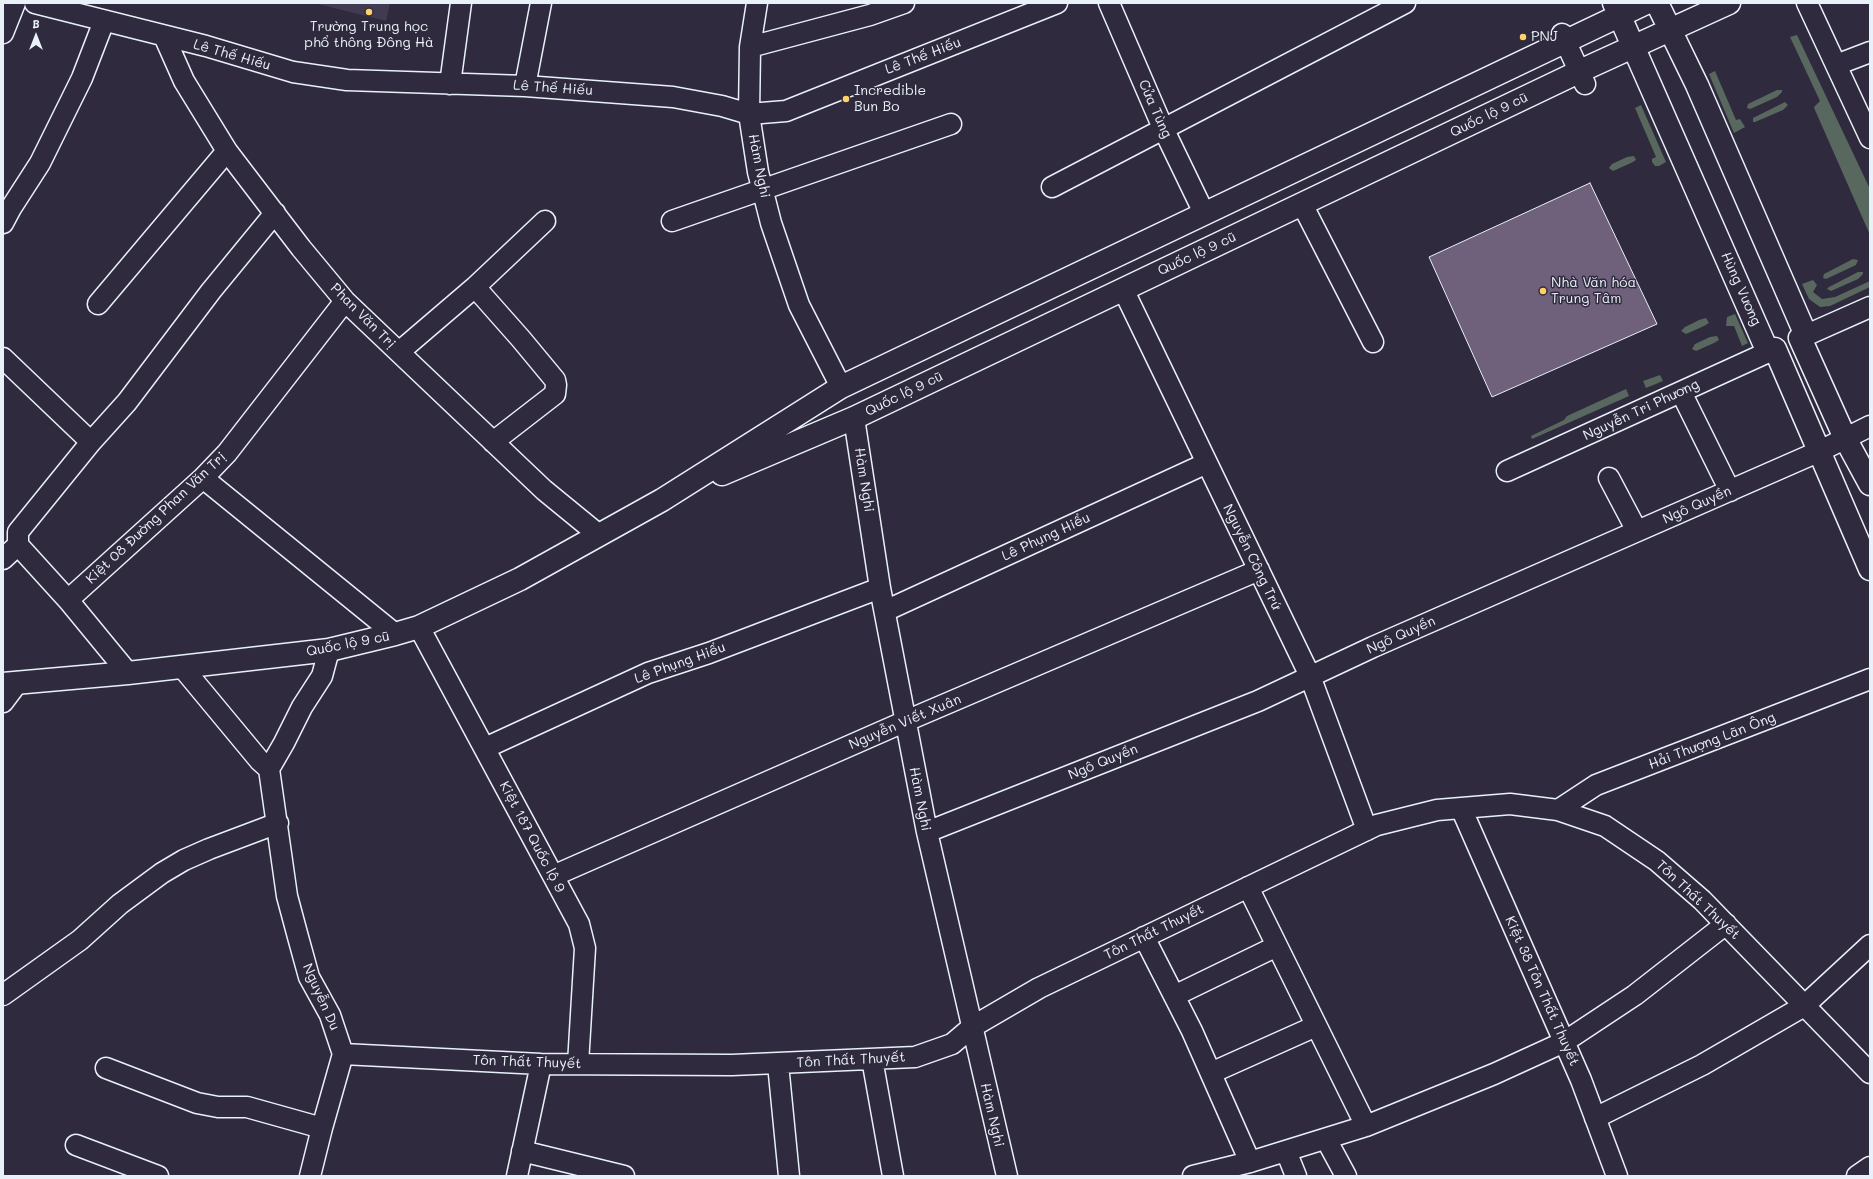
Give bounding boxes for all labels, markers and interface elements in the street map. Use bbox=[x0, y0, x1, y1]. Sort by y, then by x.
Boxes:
marker: Trường Trung học phổ thông Đông Hà bbox=[364, 7, 374, 17]
north arrow bbox=[16, 16, 56, 56]
text: B bbox=[32, 16, 40, 31]
place label: Trường Trung học phổ thông Đông Hà bbox=[304, 19, 434, 52]
place label: PNJ bbox=[1531, 29, 1558, 45]
marker: PNJ bbox=[1518, 32, 1528, 42]
street label: Lê Thế Hiếu bbox=[883, 34, 963, 78]
street label: Lê Thế Hiếu bbox=[191, 36, 273, 74]
street label: Lê Thế Hiếu bbox=[513, 77, 593, 99]
street label: Cửa Tùng bbox=[1135, 77, 1175, 141]
place label: Incredible Bun Bo bbox=[854, 83, 926, 116]
street label: Quốc lộ 9 cũ bbox=[1447, 89, 1531, 141]
marker: Incredible Bun Bo bbox=[841, 94, 851, 104]
street label: Hàm Nghi bbox=[745, 133, 773, 199]
street label: Quốc lộ 9 cũ bbox=[1155, 229, 1239, 279]
street label: Hùng Vương bbox=[1717, 250, 1765, 328]
place label: Nhà Văn hóa Trung Tâm bbox=[1551, 275, 1636, 308]
street label: Phan Văn Trị bbox=[327, 280, 399, 352]
marker: Nhà Văn hóa Trung Tâm bbox=[1538, 286, 1548, 296]
street label: Quốc lộ 9 cũ bbox=[862, 368, 946, 420]
street label: Nguyễn Tri Phương bbox=[1580, 376, 1702, 444]
street label: Hàm Nghi bbox=[851, 447, 877, 513]
street label: Kiệt 08 Đường Phan Văn Trị bbox=[82, 449, 230, 587]
street label: Ngô Quyền bbox=[1660, 482, 1734, 528]
street label: Nguyễn Công Trứ bbox=[1219, 501, 1285, 613]
street label: Lê Phụng Hiểu bbox=[999, 509, 1093, 565]
street label: Ngô Quyền bbox=[1364, 612, 1438, 658]
street label: Quốc lộ 9 cũ bbox=[305, 628, 391, 660]
street label: Lê Phụng Hiểu bbox=[632, 639, 728, 687]
street label: Nguyễn Viết Xuân bbox=[846, 691, 964, 753]
street label: Hải Thượng Lãn Ông bbox=[1646, 709, 1778, 773]
street label: Ngô Quyền bbox=[1066, 740, 1140, 784]
street label: Hàm Nghi bbox=[906, 766, 934, 832]
street label: Kiệt 187 Quốc lộ 9 bbox=[496, 779, 568, 895]
street label: Tôn Thất Thuyết bbox=[1652, 857, 1744, 943]
street label: Tôn Thất Thuyết bbox=[1101, 901, 1207, 963]
street label: Kiệt 38 Tôn Thất Thuyết bbox=[1501, 914, 1583, 1068]
street label: Nguyễn Du bbox=[299, 961, 343, 1033]
street label: Tôn Thất Thuyết bbox=[796, 1049, 906, 1071]
street label: Tôn Thất Thuyết bbox=[472, 1052, 582, 1072]
street label: Hàm Nghi bbox=[977, 1081, 1007, 1149]

